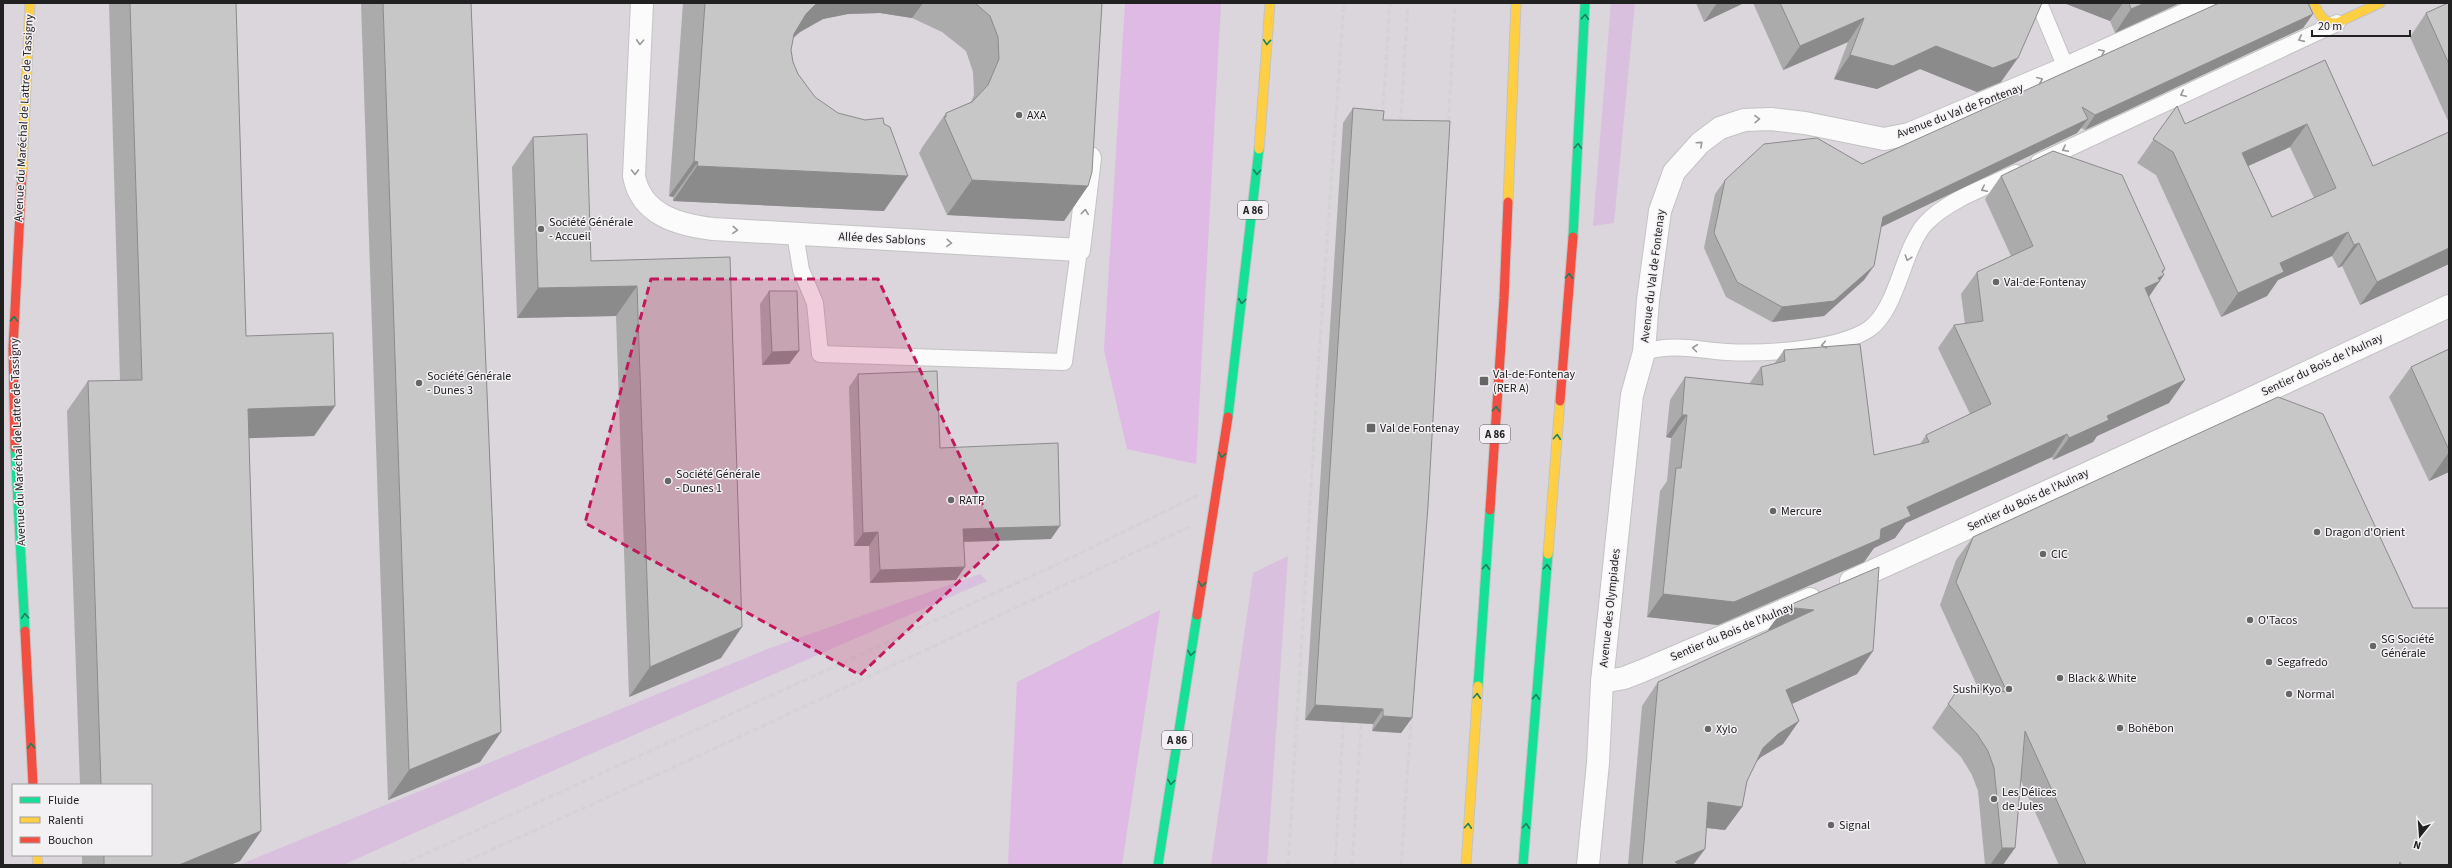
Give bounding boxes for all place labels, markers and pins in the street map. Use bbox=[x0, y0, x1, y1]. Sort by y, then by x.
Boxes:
place label: AXA bbox=[1027, 107, 1047, 124]
marker: AXA bbox=[1014, 110, 1024, 120]
place label: Société Générale - Accueil bbox=[549, 214, 633, 245]
marker: Société Générale - Accueil bbox=[536, 224, 546, 234]
place label: Val-de-Fontenay bbox=[2004, 274, 2087, 291]
marker: Val-de-Fontenay bbox=[1991, 277, 2001, 287]
place label: Val-de-Fontenay (RER A) bbox=[1493, 366, 1576, 397]
place label: Société Générale - Dunes 3 bbox=[427, 368, 511, 399]
marker: Val-de-Fontenay (RER A) bbox=[1478, 375, 1490, 387]
marker: Société Générale - Dunes 3 bbox=[414, 378, 424, 388]
place label: Val de Fontenay bbox=[1380, 420, 1460, 437]
marker: Val de Fontenay bbox=[1365, 422, 1377, 434]
place label: Société Générale - Dunes 1 bbox=[676, 466, 760, 497]
marker: Société Générale - Dunes 1 bbox=[663, 476, 673, 486]
place label: RATP bbox=[959, 492, 985, 509]
marker: RATP bbox=[946, 495, 956, 505]
place label: Mercure bbox=[1781, 503, 1822, 520]
marker: Mercure bbox=[1768, 506, 1778, 516]
place label: Dragon d'Orient bbox=[2325, 524, 2405, 541]
marker: Dragon d'Orient bbox=[2312, 527, 2322, 537]
place label: CIC bbox=[2051, 546, 2068, 563]
marker: CIC bbox=[2038, 549, 2048, 559]
place label: O'Tacos bbox=[2258, 612, 2297, 629]
marker: O'Tacos bbox=[2245, 615, 2255, 625]
place label: SG Société Générale bbox=[2381, 631, 2434, 662]
marker: SG Société Générale bbox=[2368, 641, 2378, 651]
place label: Segafredo bbox=[2277, 654, 2328, 671]
marker: Segafredo bbox=[2264, 657, 2274, 667]
place label: Black & White bbox=[2068, 670, 2136, 687]
marker: Black & White bbox=[2055, 673, 2065, 683]
place label: Sushi Kyo bbox=[1952, 681, 2001, 698]
marker: Sushi Kyo bbox=[2004, 684, 2014, 694]
place label: Normal bbox=[2297, 686, 2335, 703]
marker: Normal bbox=[2284, 689, 2294, 699]
place label: Bohēbon bbox=[2128, 720, 2174, 737]
place label: Xylo bbox=[1716, 721, 1737, 738]
marker: Bohēbon bbox=[2115, 723, 2125, 733]
marker: Xylo bbox=[1703, 724, 1713, 734]
place label: Les Délices de Jules bbox=[2002, 784, 2057, 815]
marker: Les Délices de Jules bbox=[1989, 794, 1999, 804]
place label: Signal bbox=[1839, 817, 1870, 834]
marker: Signal bbox=[1826, 820, 1836, 830]

